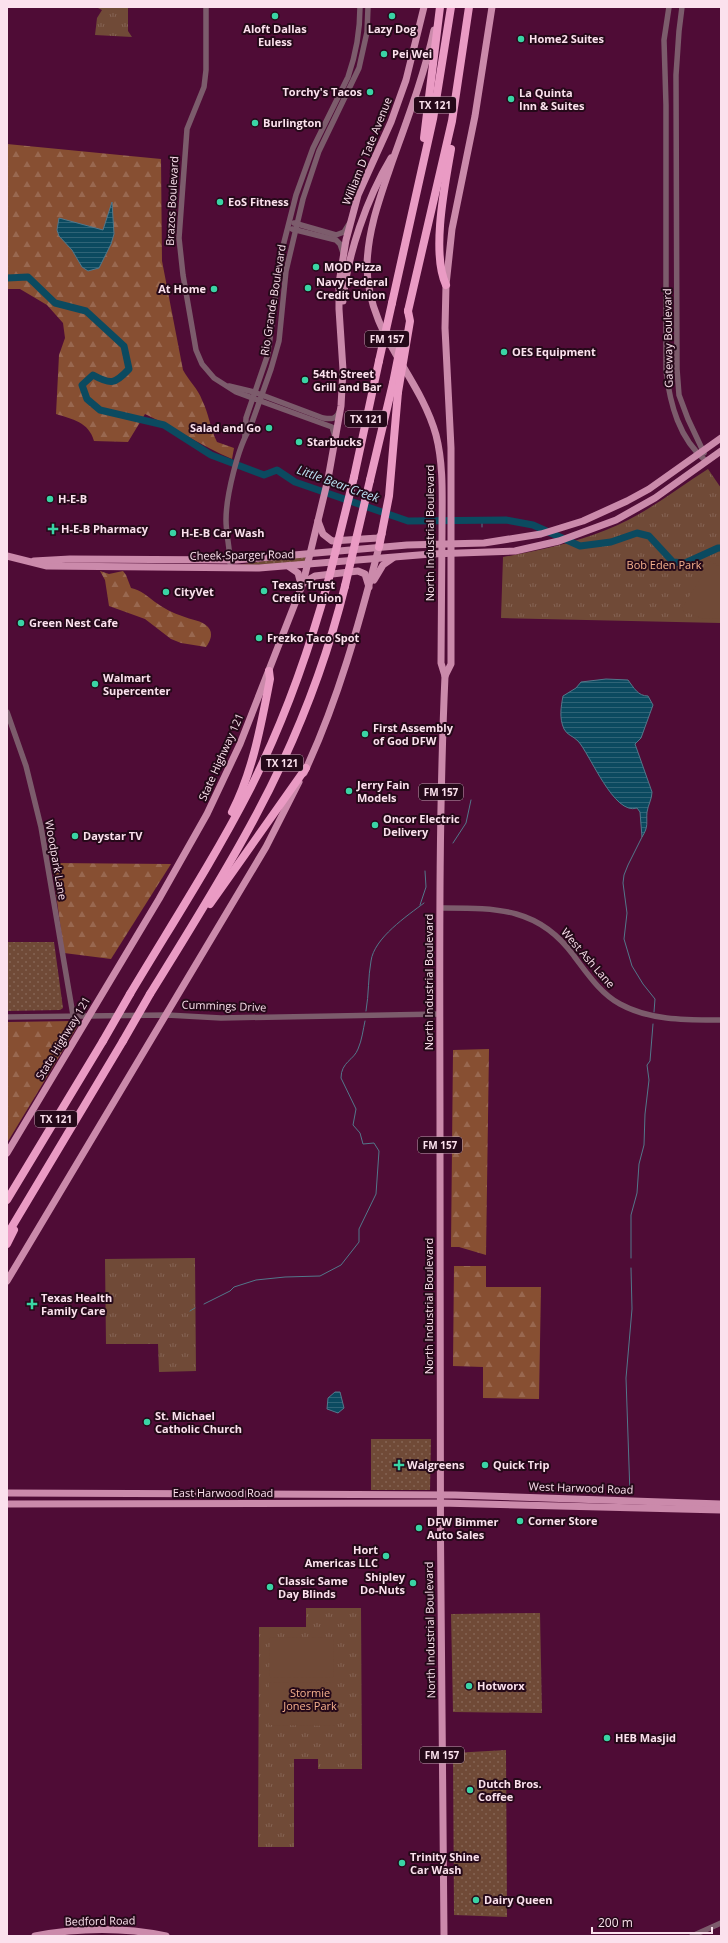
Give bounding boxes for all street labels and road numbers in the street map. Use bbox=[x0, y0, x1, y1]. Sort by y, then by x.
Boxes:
street label: William D Tate Avenue bbox=[338, 95, 395, 207]
road number: TX 121 bbox=[414, 97, 456, 113]
street label: Brazos Boulevard bbox=[162, 156, 181, 246]
street label: Rio Grande Boulevard bbox=[256, 243, 289, 357]
street label: Gateway Boulevard bbox=[659, 288, 676, 388]
road number: FM 157 bbox=[365, 331, 409, 347]
road number: TX 121 bbox=[345, 411, 387, 427]
street label: North Industrial Boulevard bbox=[422, 465, 437, 601]
street label: Cheek-Sparger Road bbox=[190, 546, 294, 563]
street label: State Highway 121 bbox=[194, 711, 247, 803]
road number: TX 121 bbox=[261, 755, 303, 771]
road number: FM 157 bbox=[419, 784, 463, 800]
street label: Woodpark Lane bbox=[42, 819, 71, 901]
street label: North Industrial Boulevard bbox=[421, 914, 436, 1050]
street label: West Ash Lane bbox=[558, 924, 619, 991]
street label: State Highway 121 bbox=[32, 993, 93, 1082]
street label: Cummings Drive bbox=[182, 997, 267, 1014]
road number: TX 121 bbox=[35, 1111, 77, 1127]
road number: FM 157 bbox=[418, 1137, 462, 1153]
street label: North Industrial Boulevard bbox=[421, 1238, 436, 1374]
street label: West Harwood Road bbox=[528, 1478, 634, 1497]
street label: East Harwood Road bbox=[173, 1485, 273, 1500]
street label: North Industrial Boulevard bbox=[421, 1562, 438, 1698]
road number: FM 157 bbox=[420, 1747, 464, 1763]
street label: Bedford Road bbox=[65, 1912, 135, 1929]

